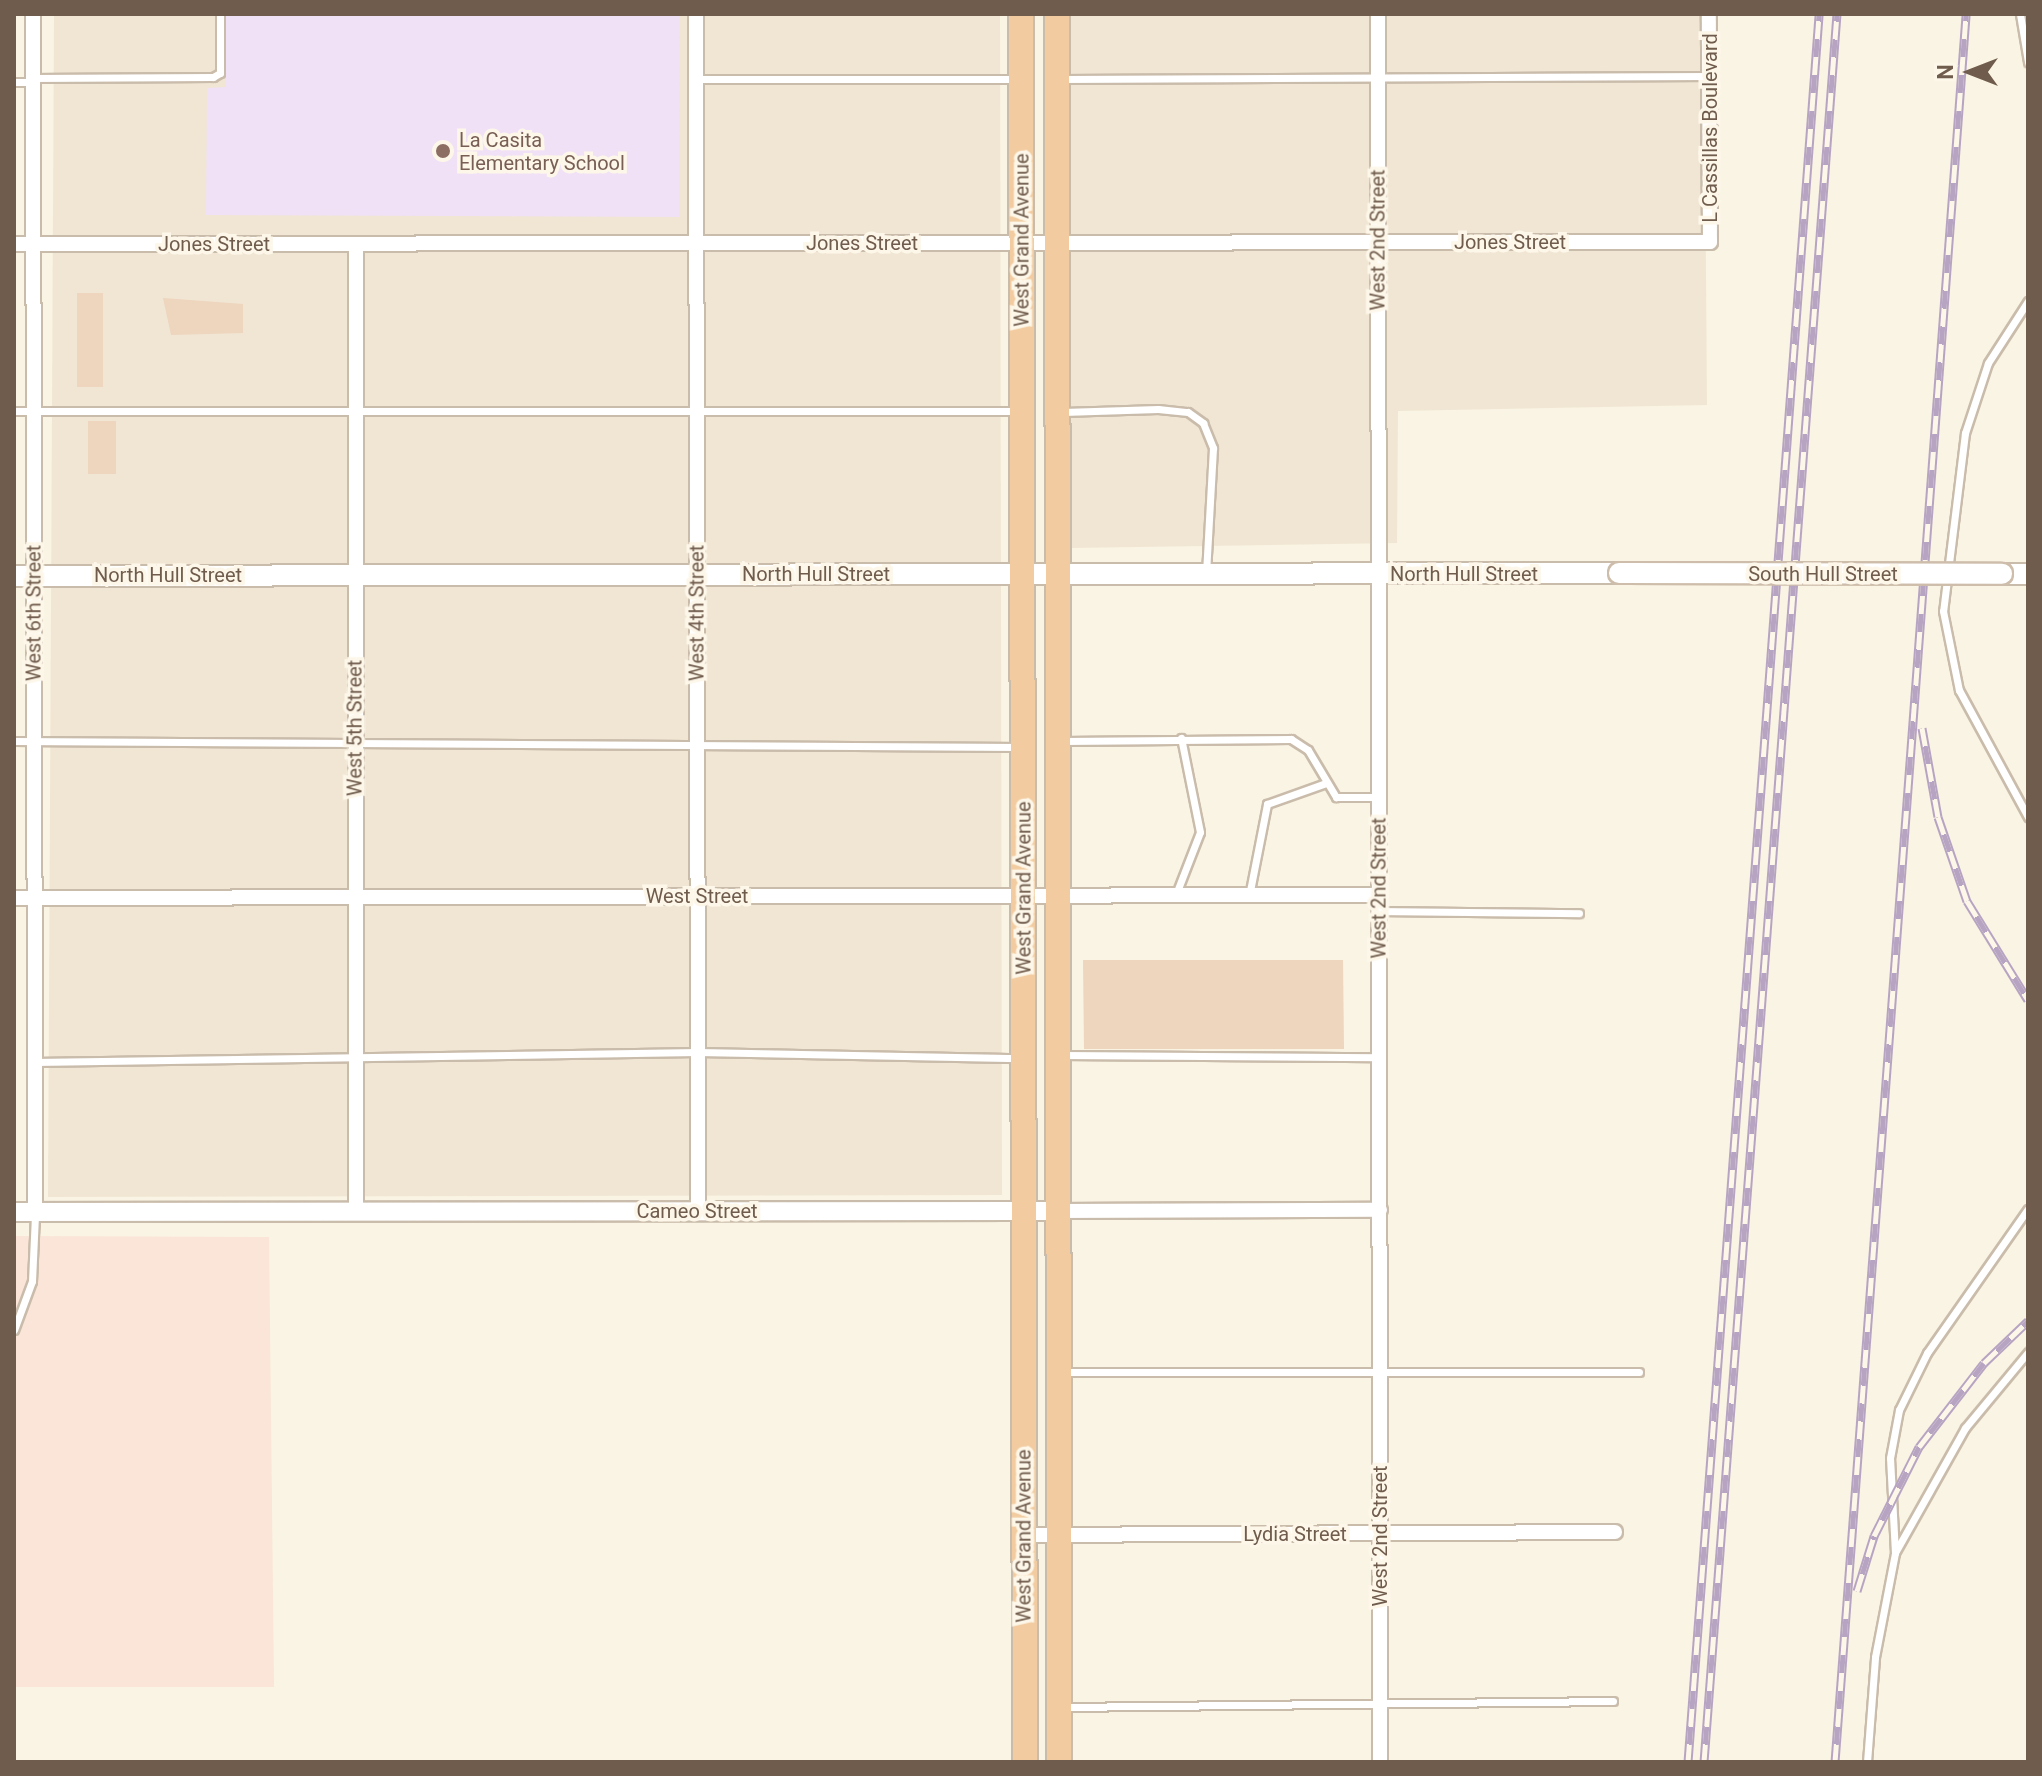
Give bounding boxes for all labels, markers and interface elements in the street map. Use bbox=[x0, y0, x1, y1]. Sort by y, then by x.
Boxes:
north arrow bbox=[1930, 32, 2010, 112]
street label: L Cassillas Boulevard bbox=[1698, 33, 1722, 223]
text: N bbox=[1933, 64, 1958, 80]
place label: La Casita Elementary School bbox=[459, 128, 625, 175]
marker: La Casita Elementary School bbox=[434, 142, 452, 160]
street label: West Grand Avenue bbox=[1010, 153, 1034, 327]
street label: West 2nd Street bbox=[1366, 169, 1390, 311]
street label: Jones Street bbox=[1454, 230, 1566, 254]
street label: Jones Street bbox=[806, 231, 918, 255]
street label: Jones Street bbox=[158, 232, 270, 256]
street label: West 6th Street bbox=[22, 545, 46, 681]
street label: West 4th Street bbox=[685, 545, 709, 681]
street label: North Hull Street bbox=[742, 562, 890, 586]
street label: North Hull Street bbox=[1390, 562, 1538, 586]
street label: South Hull Street bbox=[1748, 562, 1898, 586]
street label: North Hull Street bbox=[94, 563, 242, 587]
street label: West 5th Street bbox=[343, 660, 367, 796]
street label: West Grand Avenue bbox=[1012, 801, 1036, 975]
street label: West 2nd Street bbox=[1367, 817, 1391, 959]
street label: West Street bbox=[646, 884, 748, 908]
street label: Cameo Street bbox=[636, 1199, 758, 1223]
street label: West Grand Avenue bbox=[1012, 1449, 1036, 1623]
street label: West 2nd Street bbox=[1368, 1465, 1392, 1607]
street label: Lydia Street bbox=[1243, 1522, 1347, 1546]

